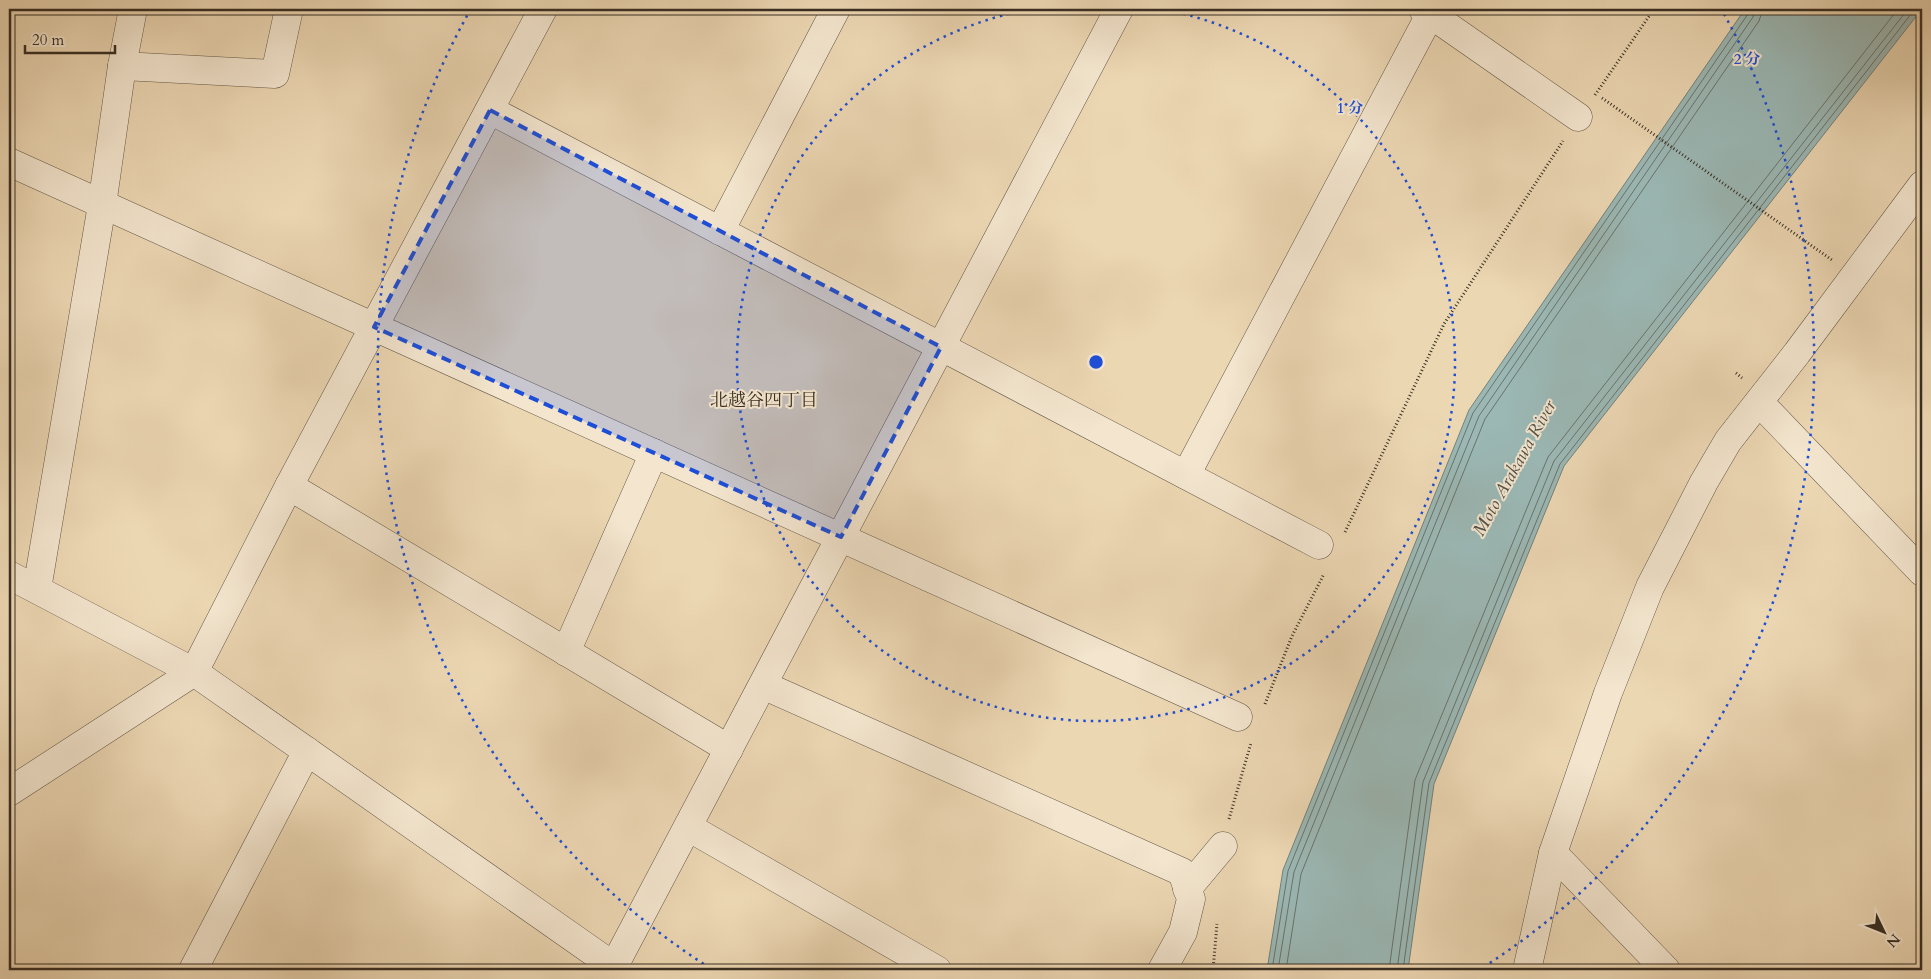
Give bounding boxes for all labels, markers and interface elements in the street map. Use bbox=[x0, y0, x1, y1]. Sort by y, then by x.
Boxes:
scale bar bbox=[25, 22, 115, 54]
text: 20 m bbox=[32, 30, 64, 50]
text: 2 分 bbox=[1734, 49, 1760, 69]
text: 1 分 bbox=[1337, 98, 1363, 118]
centre of rings bbox=[1087, 353, 1105, 371]
district label: 北越谷四丁目 bbox=[710, 388, 818, 413]
water label: Moto Arakawa River bbox=[1467, 395, 1563, 541]
north arrow bbox=[1858, 906, 1908, 956]
text: N bbox=[1882, 930, 1904, 951]

